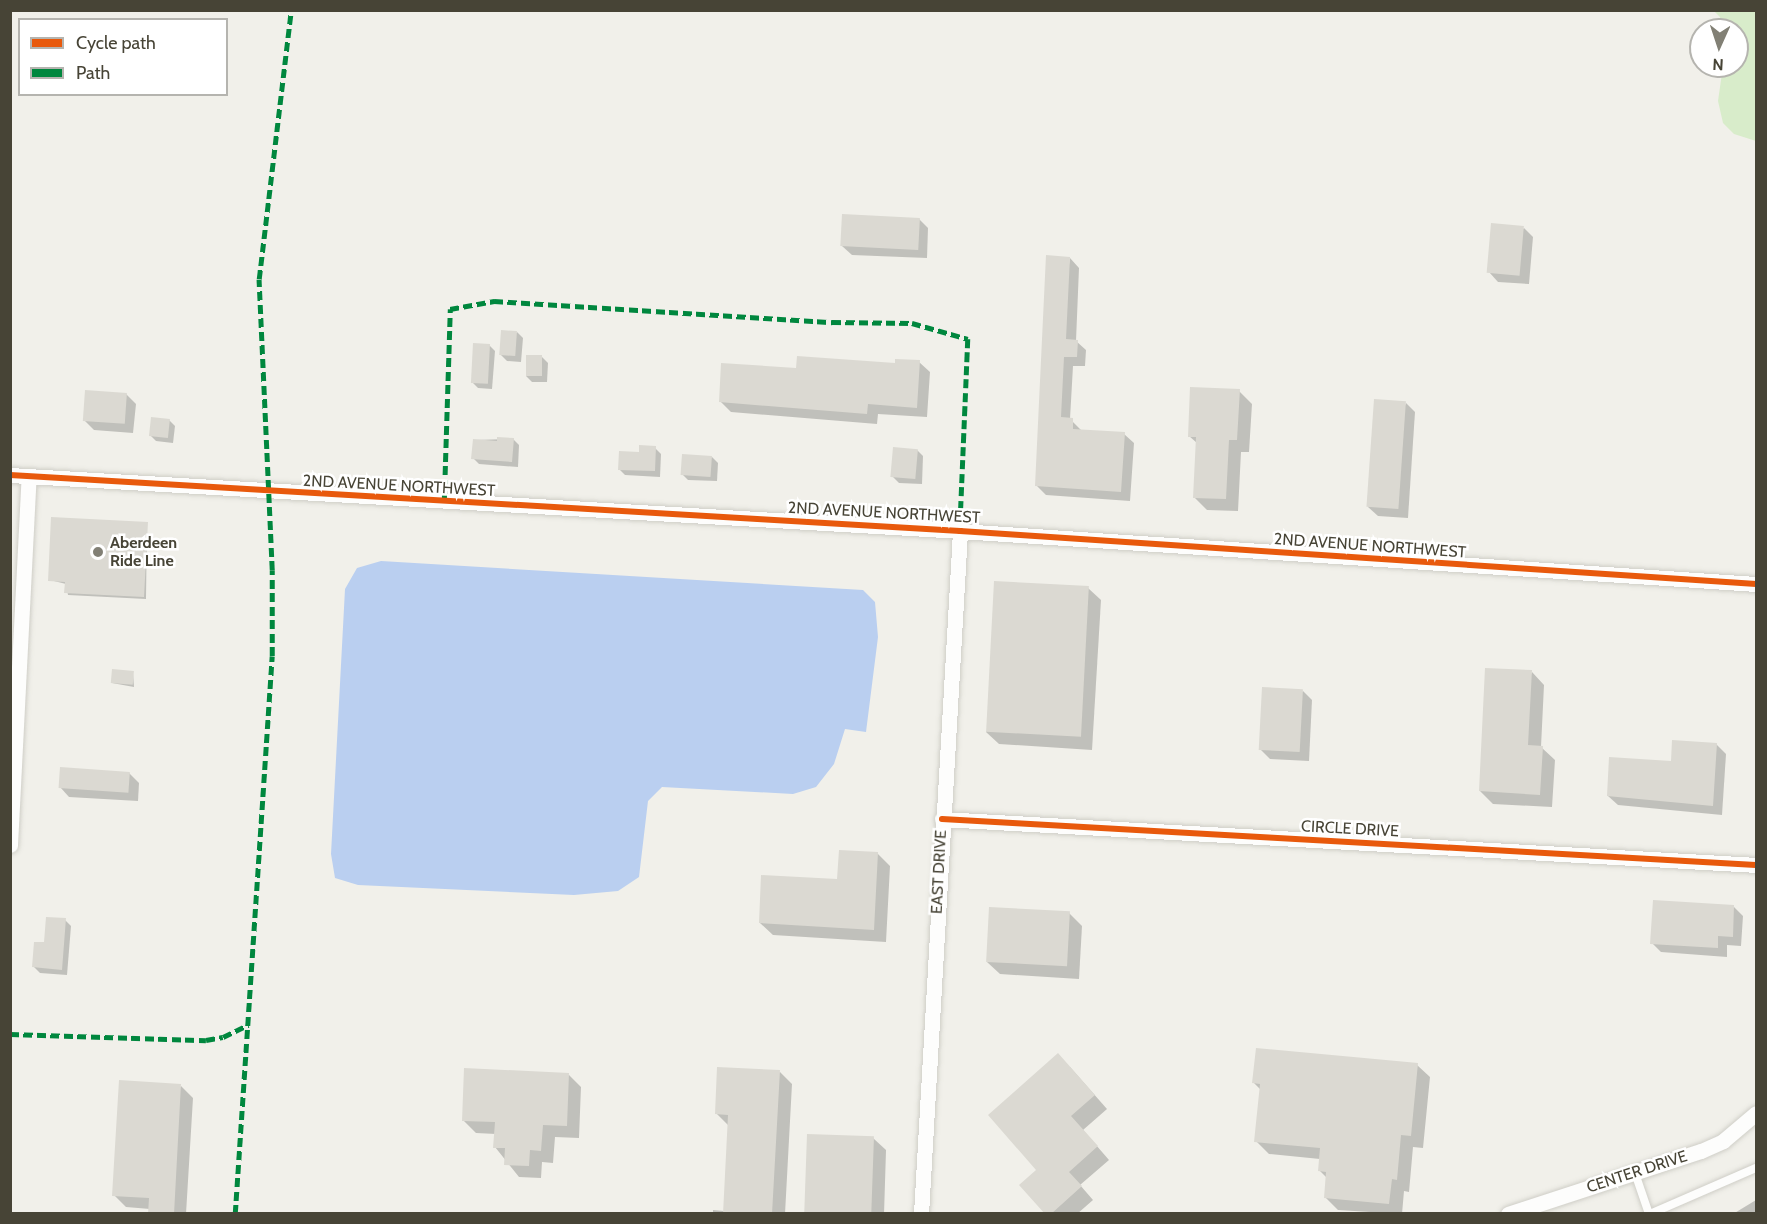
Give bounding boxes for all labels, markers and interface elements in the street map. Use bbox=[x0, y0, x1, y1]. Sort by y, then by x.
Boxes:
legend bbox=[18, 18, 228, 96]
north arrow bbox=[1689, 18, 1749, 78]
text: Cycle path bbox=[76, 32, 156, 54]
text: N bbox=[1712, 55, 1724, 74]
text: Path bbox=[76, 62, 110, 84]
street label: 2ND AVENUE NORTHWEST bbox=[302, 471, 496, 501]
street label: 2ND AVENUE NORTHWEST bbox=[787, 498, 981, 528]
street label: 2ND AVENUE NORTHWEST bbox=[1273, 530, 1467, 562]
place label: Aberdeen Ride Line bbox=[110, 533, 177, 571]
marker: Aberdeen Ride Line bbox=[91, 545, 105, 559]
street label: CIRCLE DRIVE bbox=[1301, 817, 1399, 841]
street label: EAST DRIVE bbox=[927, 829, 951, 915]
street label: CENTER DRIVE bbox=[1584, 1147, 1690, 1197]

